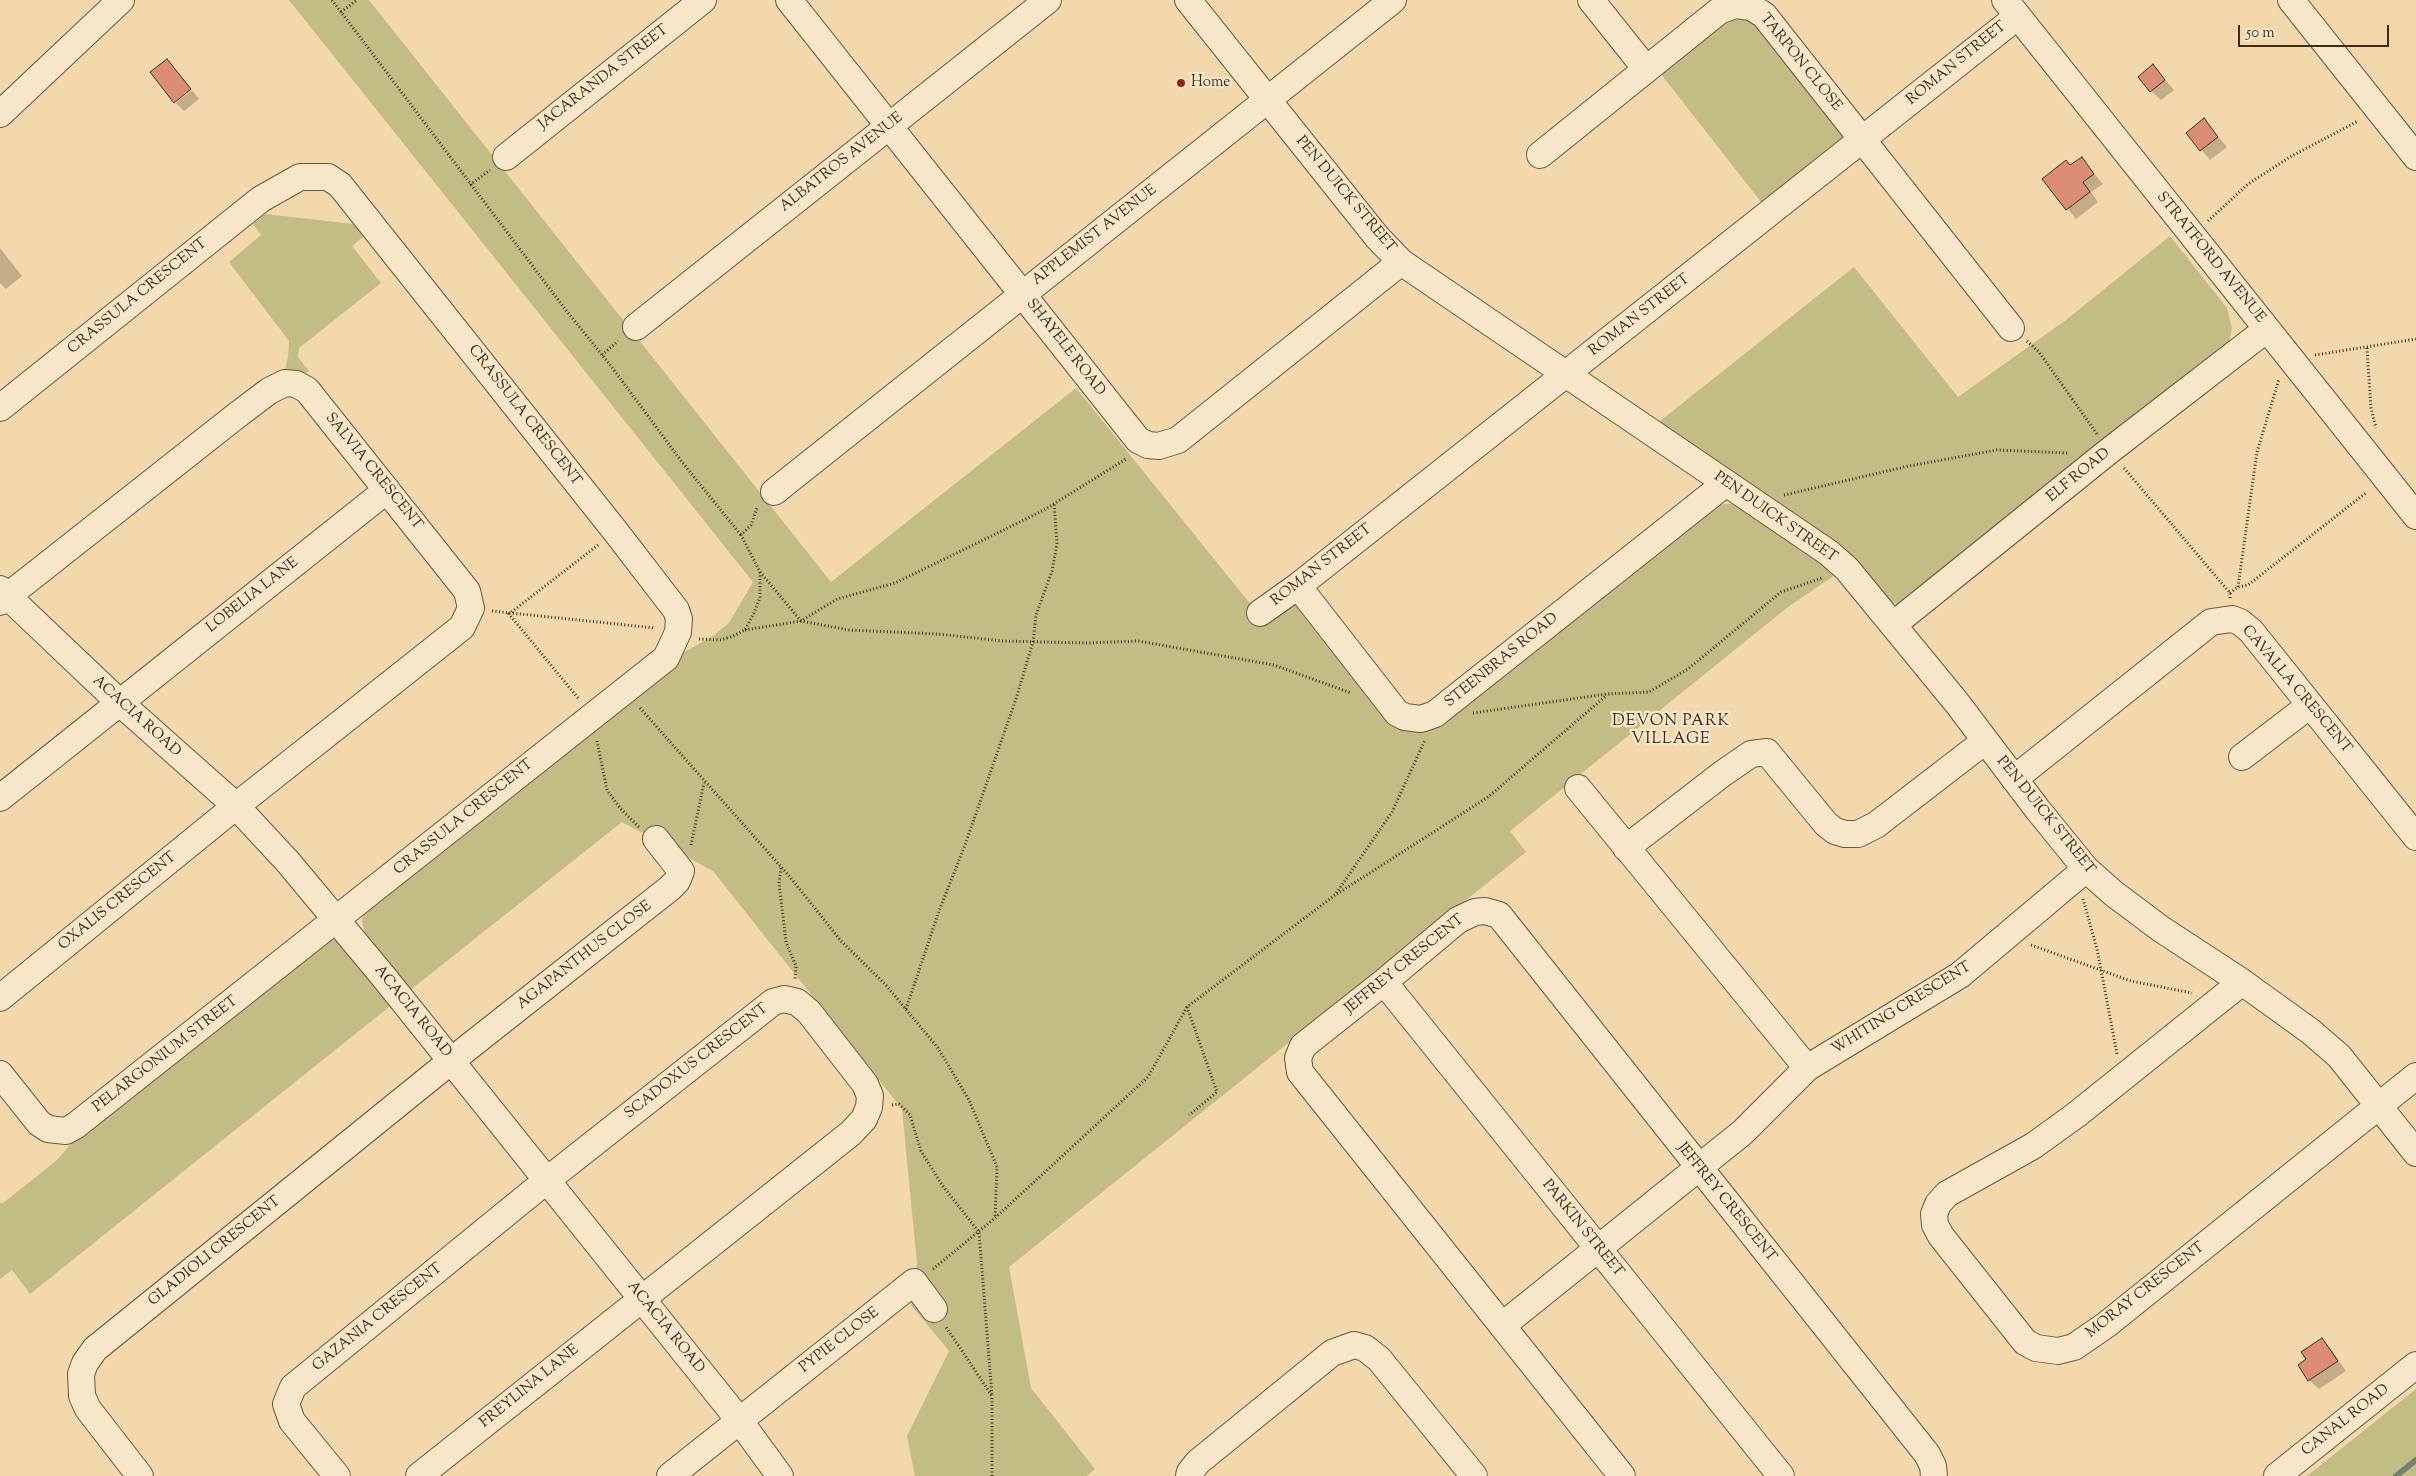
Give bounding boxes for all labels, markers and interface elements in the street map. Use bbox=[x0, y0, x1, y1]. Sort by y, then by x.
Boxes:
street label: TARPON CLOSE bbox=[1755, 11, 1845, 115]
scale bar bbox=[2241, 15, 2392, 47]
street label: ROMAN STREET bbox=[1904, 18, 2010, 110]
street label: JACARANDA STREET bbox=[536, 22, 672, 134]
text: 50 m bbox=[2246, 23, 2275, 44]
place label: Home bbox=[1191, 74, 1230, 92]
marker: Home bbox=[1175, 77, 1187, 89]
street label: ALBATROS AVENUE bbox=[777, 109, 907, 217]
street label: PEN DUICK STREET bbox=[1291, 133, 1399, 257]
street label: APPLEMIST AVENUE bbox=[1029, 182, 1161, 290]
street label: STRATFORD AVENUE bbox=[2152, 189, 2268, 327]
street label: CRASSULA CRESCENT bbox=[65, 235, 211, 359]
street label: ROMAN STREET bbox=[1586, 271, 1694, 361]
street label: SHAYELE ROAD bbox=[1021, 296, 1109, 400]
street label: CRASSULA CRESCENT bbox=[463, 342, 585, 490]
street label: SALVIA CRESCENT bbox=[320, 410, 426, 534]
street label: ELF ROAD bbox=[2044, 445, 2114, 507]
street label: PEN DUICK STREET bbox=[1710, 469, 1840, 567]
street label: ROMAN STREET bbox=[1268, 521, 1376, 611]
street label: LOBELIA LANE bbox=[203, 554, 303, 638]
street label: STEENBRAS ROAD bbox=[1442, 610, 1562, 712]
street label: CAVALLA CRESCENT bbox=[2237, 622, 2355, 758]
street label: ACACIA ROAD bbox=[88, 672, 184, 762]
district label: DEVON PARK VILLAGE bbox=[1611, 712, 1731, 750]
street label: PEN DUICK STREET bbox=[1992, 753, 2098, 879]
street label: CRASSULA CRESCENT bbox=[391, 756, 537, 880]
street label: OXALIS CRESCENT bbox=[55, 849, 181, 955]
street label: AGAPANTHUS CLOSE bbox=[514, 898, 656, 1014]
street label: JEFFREY CRESCENT bbox=[1342, 911, 1468, 1019]
street label: WHITING CRESCENT bbox=[1829, 959, 1975, 1059]
street label: ACACIA ROAD bbox=[369, 962, 455, 1062]
street label: PELARGONIUM STREET bbox=[90, 993, 242, 1117]
street label: SCADOXUS CRESCENT bbox=[622, 1000, 772, 1124]
street label: JEFFREY CRESCENT bbox=[1672, 1140, 1780, 1266]
street label: PARKIN STREET bbox=[1537, 1177, 1627, 1281]
street label: GLADIOLI CRESCENT bbox=[145, 1193, 285, 1311]
street label: MORAY CRESCENT bbox=[2083, 1239, 2209, 1343]
street label: GAZANIA CRESCENT bbox=[309, 1260, 447, 1376]
street label: ACACIA ROAD bbox=[622, 1278, 708, 1378]
street label: PYPIE CLOSE bbox=[797, 1304, 883, 1378]
street label: FREYLINA LANE bbox=[477, 1342, 583, 1432]
street label: CANAL ROAD bbox=[2299, 1381, 2393, 1461]

